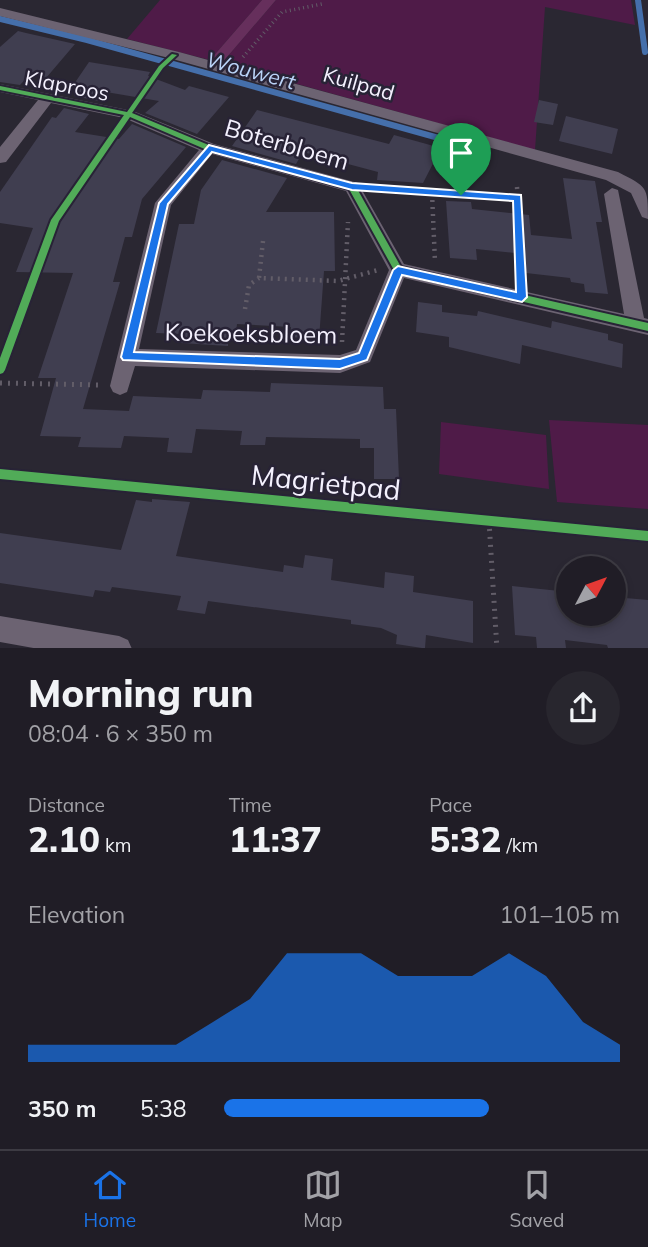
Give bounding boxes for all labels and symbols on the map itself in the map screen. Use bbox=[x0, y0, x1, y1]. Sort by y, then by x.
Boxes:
water label: Wouwert bbox=[204, 46, 299, 95]
street label: Kuilpad bbox=[320, 60, 398, 106]
street label: Klaproos bbox=[23, 64, 111, 106]
street label: Boterbloem bbox=[221, 112, 353, 176]
pin bbox=[431, 123, 491, 195]
street label: Koekoeksbloem bbox=[164, 316, 338, 350]
street label: Magrietpad bbox=[250, 457, 402, 507]
north arrow bbox=[556, 556, 626, 626]

